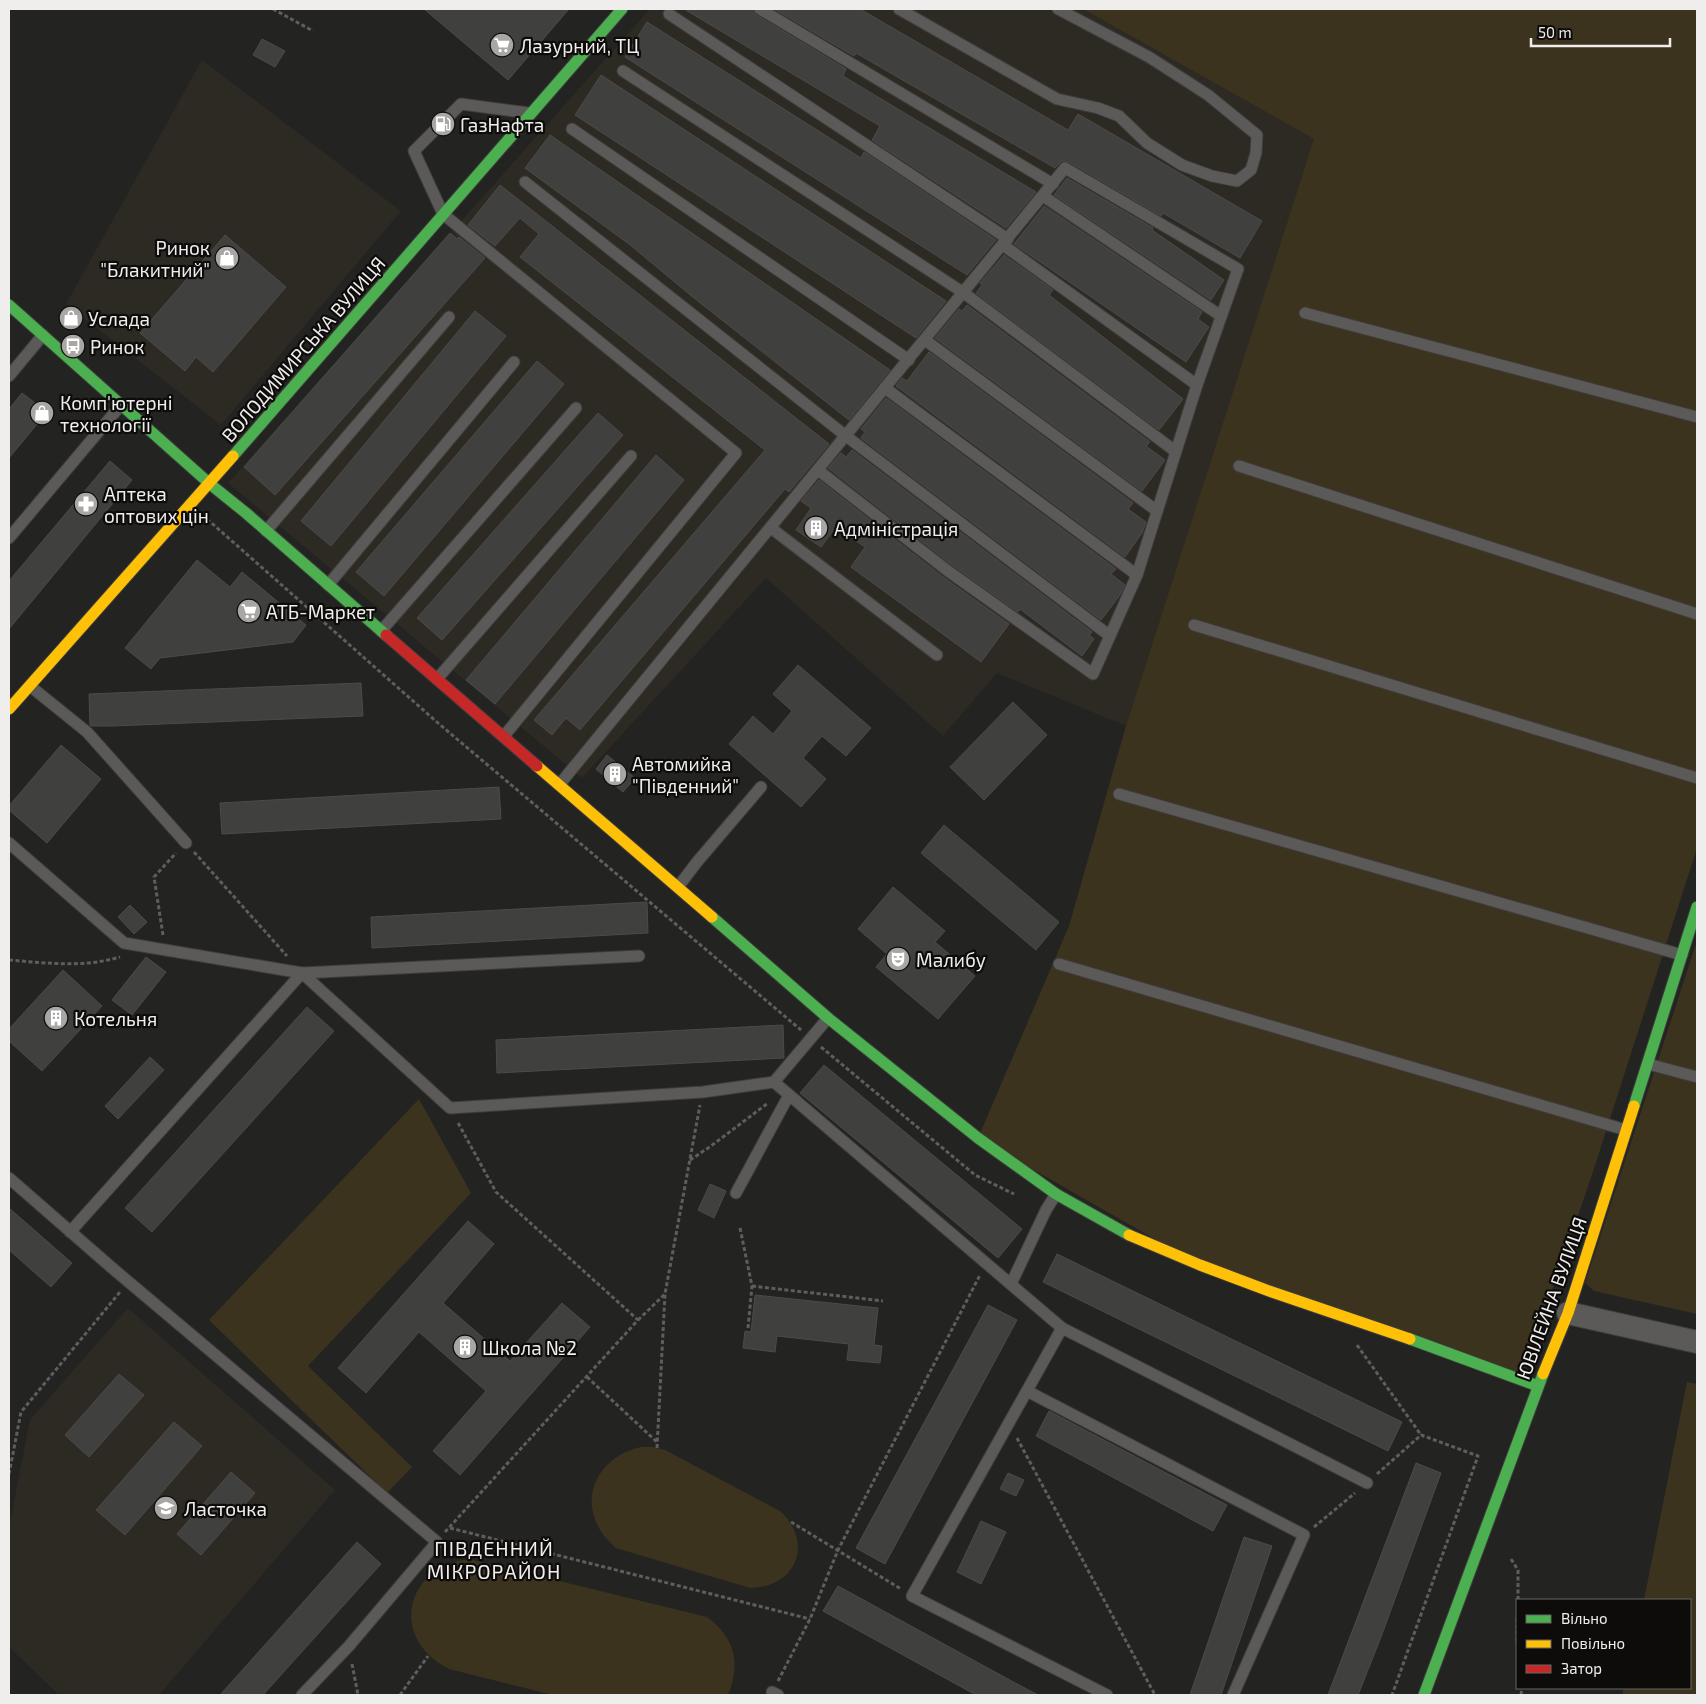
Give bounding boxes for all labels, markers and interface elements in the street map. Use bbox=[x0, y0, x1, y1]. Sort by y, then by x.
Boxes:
scale bar bbox=[1531, 15, 1670, 47]
text: 50 m bbox=[1538, 23, 1572, 41]
supermarket icon: Лазурний, ТЦ bbox=[489, 32, 515, 58]
place label: Лазурний, ТЦ bbox=[520, 34, 639, 58]
fuel station icon: ГазНафта bbox=[430, 111, 456, 137]
place label: ГазНафта bbox=[460, 113, 544, 136]
place label: Ринок "Блакитний" bbox=[100, 236, 210, 281]
shop icon: Ринок "Блакитний" bbox=[214, 245, 240, 271]
street label: ВОЛОДИМИРСЬКА ВУЛИЦЯ bbox=[216, 252, 390, 446]
shop icon: Услада bbox=[58, 305, 84, 331]
place label: Услада bbox=[88, 307, 150, 330]
bus stop icon: Ринок bbox=[60, 333, 86, 359]
place label: Ринок bbox=[90, 335, 144, 358]
place label: Комп'ютерні технології bbox=[60, 391, 172, 436]
shop icon: Комп'ютерні технології bbox=[29, 400, 55, 426]
place label: Аптека оптових цін bbox=[104, 482, 209, 527]
pharmacy icon: Аптека оптових цін bbox=[73, 491, 99, 517]
building icon: Адміністрація bbox=[803, 515, 829, 541]
place label: Адміністрація bbox=[834, 517, 958, 540]
supermarket icon: АТБ-Маркет bbox=[236, 598, 262, 624]
place label: АТБ-Маркет bbox=[266, 600, 375, 623]
place label: Автомийка "Південний" bbox=[632, 752, 739, 797]
building icon: Автомийка "Південний" bbox=[602, 761, 628, 787]
theatre icon: Малибу bbox=[885, 946, 911, 972]
place label: Малибу bbox=[916, 948, 986, 972]
building icon: Котельня bbox=[43, 1005, 69, 1031]
place label: Котельня bbox=[74, 1007, 157, 1030]
street label: ЮВІЛЕЙНА ВУЛИЦЯ bbox=[1511, 1214, 1591, 1382]
building icon: Школа №2 bbox=[452, 1334, 478, 1360]
place label: Школа №2 bbox=[482, 1336, 577, 1359]
school or university icon: Ласточка bbox=[153, 1495, 179, 1521]
place label: Ласточка bbox=[184, 1497, 267, 1520]
district label: ПІВДЕННИЙ МІКРОРАЙОН bbox=[427, 1536, 561, 1583]
legend bbox=[1516, 1599, 1691, 1689]
text: Вільно bbox=[1561, 1609, 1608, 1627]
text: Повільно bbox=[1561, 1634, 1625, 1652]
text: Затор bbox=[1561, 1659, 1602, 1677]

